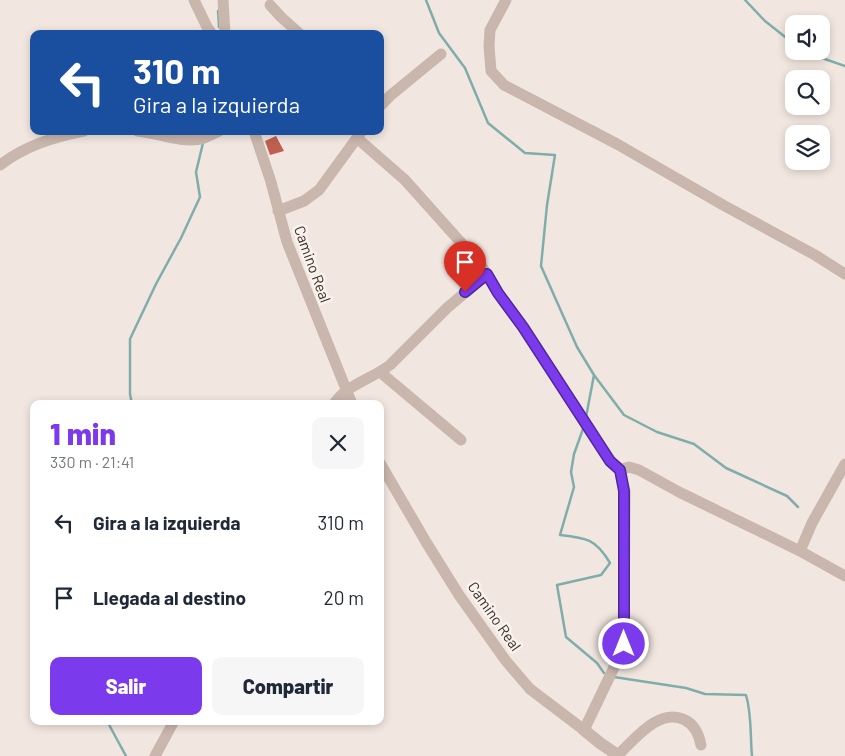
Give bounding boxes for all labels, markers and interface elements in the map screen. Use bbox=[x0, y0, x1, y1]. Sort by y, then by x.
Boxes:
map controls bbox=[785, 15, 830, 170]
button: sound bbox=[785, 15, 830, 60]
text: 310 m bbox=[133, 49, 220, 91]
icon: left bbox=[50, 50, 115, 115]
button: search bbox=[785, 70, 830, 115]
text: Gira a la izquierda bbox=[133, 91, 300, 117]
button: layers bbox=[785, 125, 830, 170]
street label: Camino Real bbox=[291, 223, 335, 305]
pin bbox=[444, 241, 486, 292]
icon: arrive bbox=[451, 248, 479, 276]
text: 1 min bbox=[50, 415, 116, 451]
button: close bbox=[312, 417, 364, 469]
text: 330 m · 21:41 bbox=[50, 452, 134, 471]
icon: left bbox=[50, 509, 78, 537]
text: Gira a la izquierda bbox=[93, 511, 241, 534]
text: 310 m bbox=[317, 511, 364, 534]
street label: Camino Real bbox=[465, 578, 525, 654]
icon: arrive bbox=[50, 584, 78, 612]
text: Llegada al destino bbox=[93, 586, 246, 609]
text: 20 m bbox=[324, 586, 364, 609]
position arrow bbox=[597, 617, 649, 669]
button: Salir bbox=[50, 657, 202, 715]
button: Compartir bbox=[212, 657, 364, 715]

